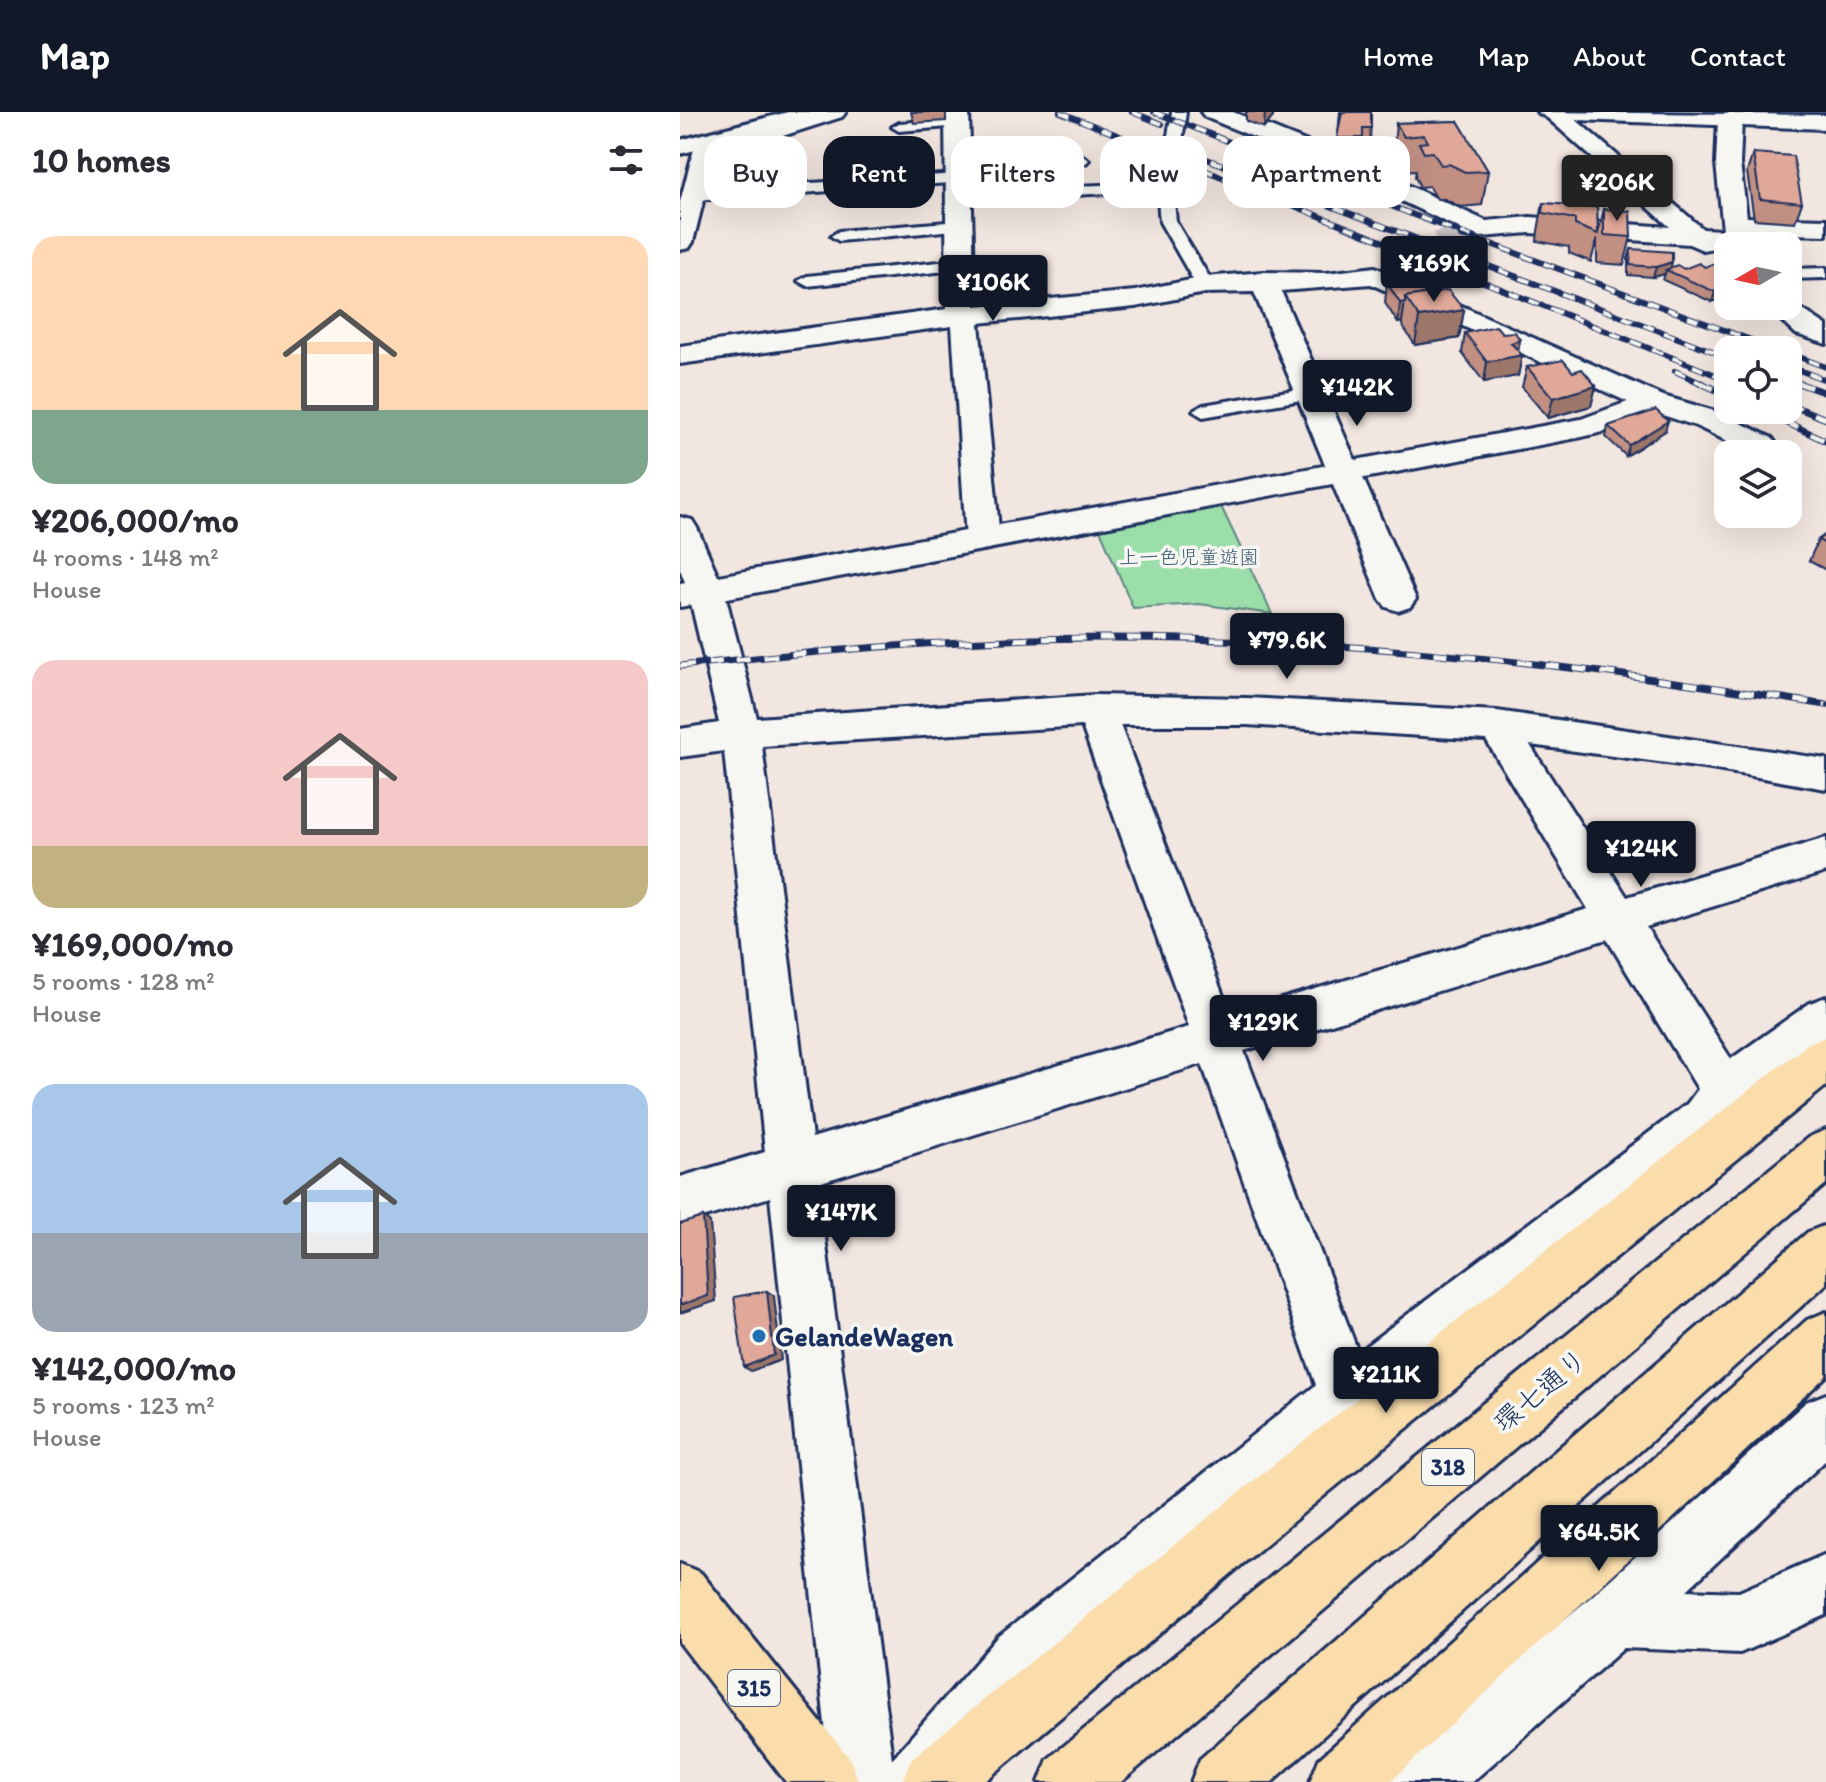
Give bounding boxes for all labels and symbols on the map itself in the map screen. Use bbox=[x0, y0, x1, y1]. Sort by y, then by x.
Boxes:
pin: ¥206K bbox=[1561, 155, 1673, 223]
north arrow bbox=[1714, 232, 1802, 320]
pin: ¥169K bbox=[1378, 236, 1490, 304]
pin: ¥106K bbox=[937, 255, 1049, 323]
pin: ¥142K bbox=[1301, 360, 1413, 428]
park label: 上一色児童遊園 bbox=[1119, 545, 1259, 569]
pin: ¥79.6K bbox=[1222, 613, 1352, 681]
pin: ¥124K bbox=[1585, 821, 1697, 889]
pin: ¥129K bbox=[1207, 995, 1319, 1063]
pin: ¥147K bbox=[785, 1185, 897, 1253]
place label: GelandeWagen bbox=[775, 1319, 953, 1353]
marker: GelandeWagen bbox=[750, 1327, 768, 1345]
street label: 環七通り bbox=[1486, 1341, 1594, 1439]
pin: ¥211K bbox=[1330, 1347, 1442, 1415]
road number: 318 bbox=[1422, 1449, 1474, 1485]
pin: ¥64.5K bbox=[1534, 1505, 1664, 1573]
road number: 315 bbox=[728, 1670, 780, 1706]

